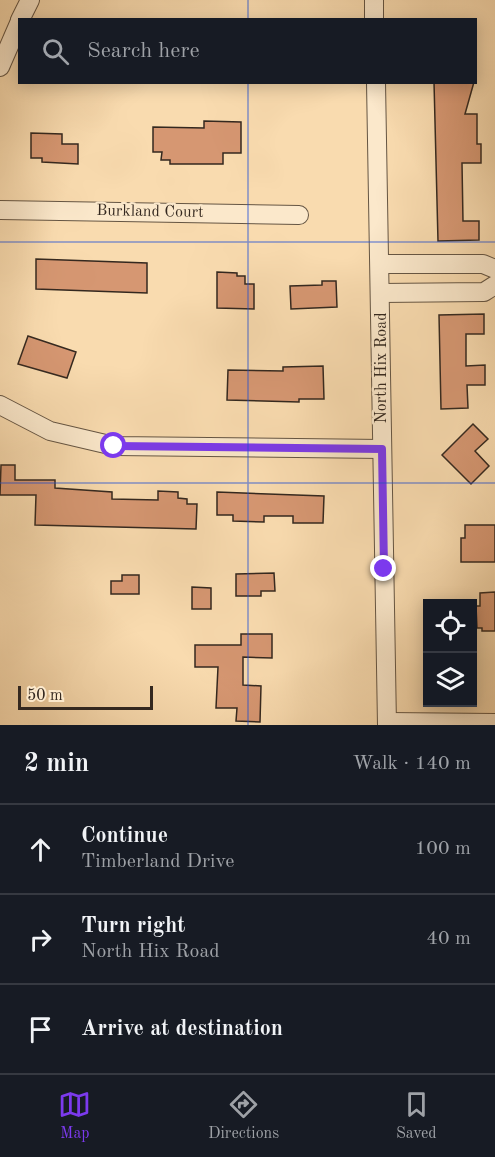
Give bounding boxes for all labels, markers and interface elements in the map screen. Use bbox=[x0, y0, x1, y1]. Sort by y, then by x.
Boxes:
search box bbox=[18, 18, 477, 84]
icon: search bbox=[39, 35, 72, 68]
text: Search here bbox=[87, 40, 200, 62]
street label: Burkland Court bbox=[96, 203, 204, 221]
street label: North Hix Road bbox=[374, 313, 390, 423]
route start bbox=[100, 432, 126, 458]
route end bbox=[370, 555, 396, 581]
map controls bbox=[423, 599, 477, 707]
button: locate bbox=[423, 599, 477, 653]
button: layers bbox=[423, 653, 477, 707]
scale bar bbox=[18, 683, 153, 710]
text: 50 m bbox=[27, 688, 63, 704]
text: 2 min bbox=[24, 751, 89, 777]
text: Walk · 140 m bbox=[352, 754, 471, 774]
text: Continue bbox=[81, 825, 168, 847]
icon: ahead bbox=[24, 833, 57, 866]
text: 100 m bbox=[415, 839, 471, 859]
text: Timberland Drive bbox=[81, 852, 234, 872]
text: Turn right bbox=[81, 915, 185, 937]
icon: right bbox=[24, 923, 57, 956]
text: 40 m bbox=[426, 929, 471, 949]
text: North Hix Road bbox=[81, 942, 220, 962]
icon: arrive bbox=[24, 1013, 57, 1046]
text: Arrive at destination bbox=[81, 1018, 283, 1040]
tab: Map bbox=[58, 1088, 91, 1144]
tab: Directions bbox=[208, 1088, 279, 1144]
tab: Saved bbox=[396, 1088, 437, 1144]

